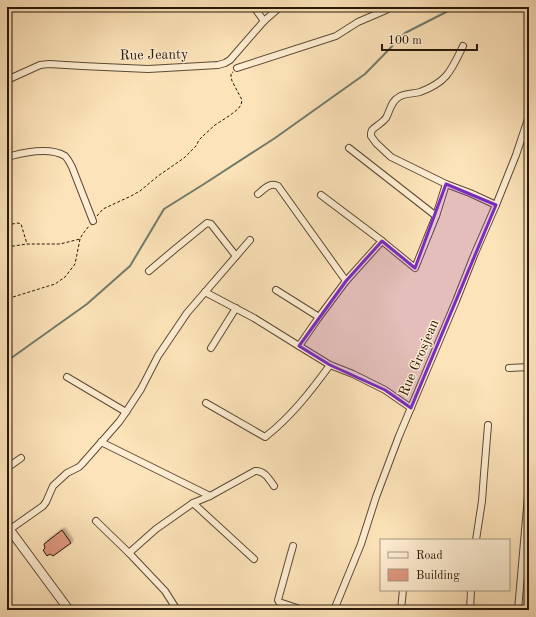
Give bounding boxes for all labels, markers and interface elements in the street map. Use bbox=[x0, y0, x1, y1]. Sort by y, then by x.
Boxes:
scale bar bbox=[382, 26, 477, 52]
text: 100 m bbox=[388, 35, 422, 47]
street label: Rue Jeanty bbox=[120, 47, 189, 63]
street label: Rue Grosjean bbox=[397, 317, 442, 399]
legend bbox=[380, 539, 510, 591]
text: Road bbox=[416, 550, 443, 562]
text: Building bbox=[416, 570, 460, 582]

